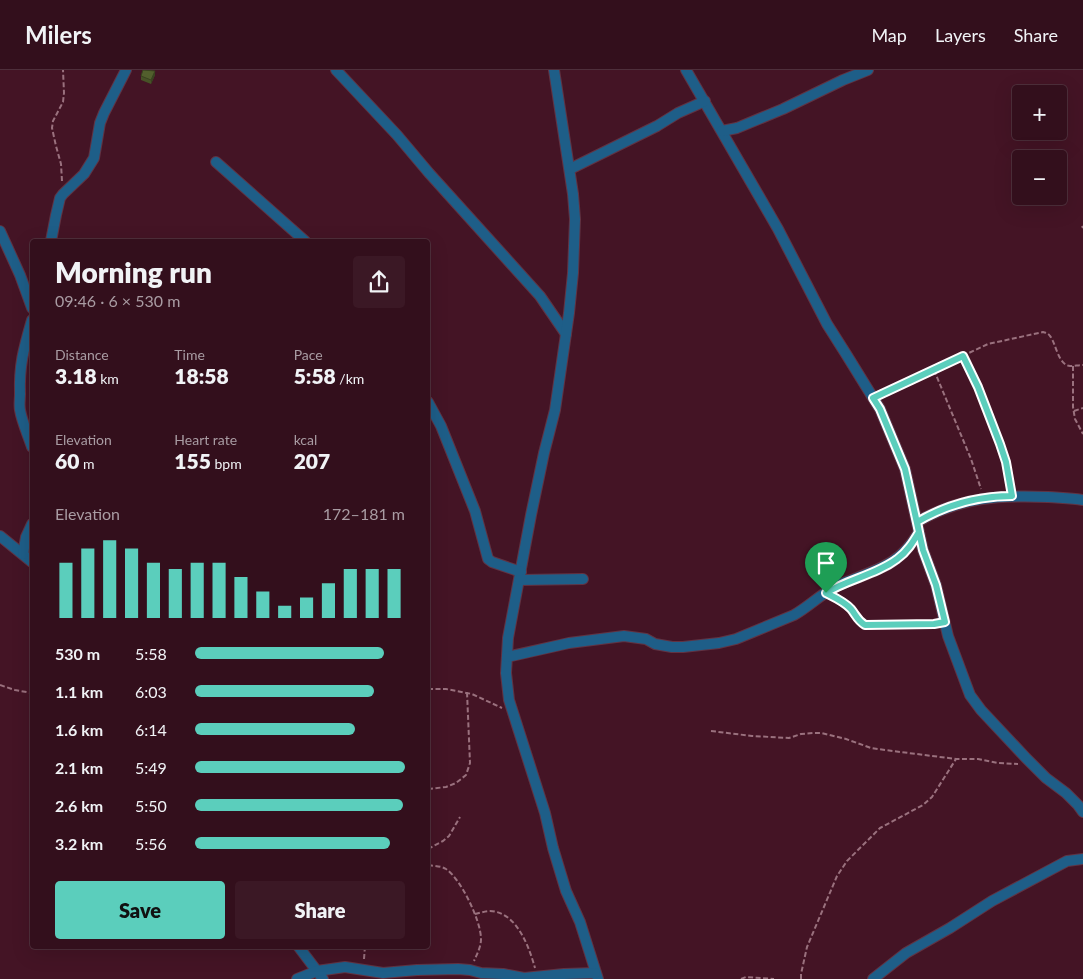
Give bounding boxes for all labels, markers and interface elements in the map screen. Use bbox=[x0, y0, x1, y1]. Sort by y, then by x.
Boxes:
text: Milers bbox=[25, 20, 92, 49]
text: Map bbox=[871, 24, 907, 46]
text: Layers bbox=[935, 24, 986, 46]
text: Share bbox=[1014, 24, 1058, 46]
map controls bbox=[1012, 85, 1067, 205]
button: + bbox=[1012, 85, 1067, 140]
button: − bbox=[1012, 150, 1067, 205]
text: Morning run bbox=[55, 255, 212, 289]
button: share bbox=[353, 256, 405, 308]
text: 09:46 · 6 × 530 m bbox=[55, 291, 180, 310]
text: Distance bbox=[55, 346, 109, 363]
text: Time bbox=[174, 346, 205, 363]
text: Pace bbox=[294, 346, 323, 363]
text: 3.18 bbox=[55, 363, 97, 388]
text: 18:58 bbox=[174, 363, 229, 388]
text: 5:58 bbox=[294, 363, 336, 388]
text: km bbox=[97, 370, 119, 387]
text: /km bbox=[336, 370, 364, 387]
text: Elevation bbox=[55, 431, 112, 448]
text: Heart rate bbox=[174, 431, 237, 448]
text: kcal bbox=[294, 431, 317, 448]
text: 60 bbox=[55, 448, 79, 473]
text: 155 bbox=[174, 448, 211, 473]
text: 207 bbox=[294, 448, 330, 473]
text: m bbox=[79, 455, 94, 472]
text: bpm bbox=[211, 455, 242, 472]
text: Elevation bbox=[55, 504, 120, 523]
text: 172–181 m bbox=[323, 504, 405, 523]
pin bbox=[805, 542, 847, 593]
icon: arrive bbox=[812, 549, 840, 577]
text: 530 m bbox=[55, 644, 100, 663]
text: 5:58 bbox=[135, 644, 167, 663]
text: 1.1 km bbox=[55, 682, 103, 701]
text: 6:03 bbox=[135, 682, 167, 701]
text: 1.6 km bbox=[55, 720, 103, 739]
text: 6:14 bbox=[135, 720, 167, 739]
text: 2.1 km bbox=[55, 758, 103, 777]
text: 5:49 bbox=[135, 758, 167, 777]
text: 2.6 km bbox=[55, 796, 103, 815]
text: 5:50 bbox=[135, 796, 167, 815]
text: 3.2 km bbox=[55, 834, 103, 853]
text: 5:56 bbox=[135, 834, 167, 853]
button: Save bbox=[55, 881, 225, 939]
button: Share bbox=[235, 881, 405, 939]

